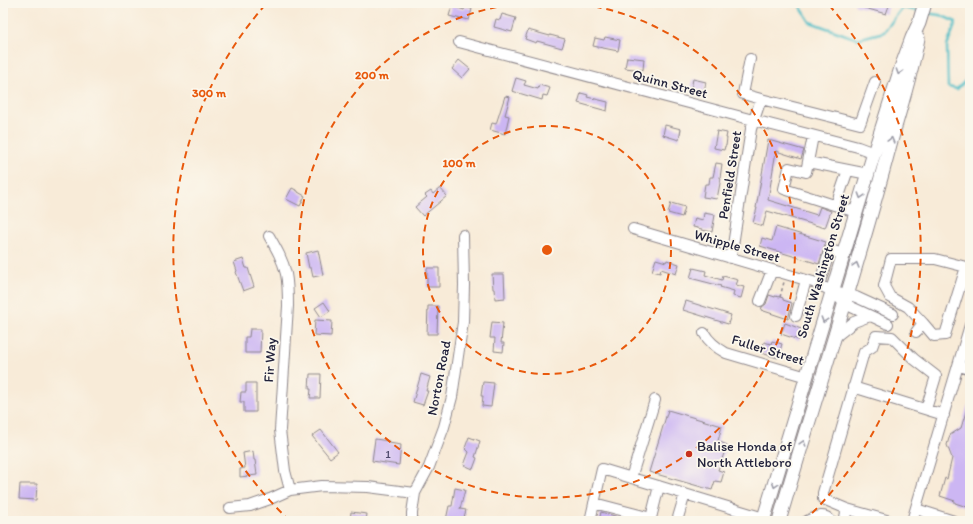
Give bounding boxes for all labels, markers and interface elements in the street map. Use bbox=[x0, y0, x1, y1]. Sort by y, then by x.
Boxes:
street label: Quinn Street bbox=[630, 66, 710, 102]
text: 200 m bbox=[355, 68, 390, 82]
one-way arrow bbox=[895, 68, 904, 75]
text: 300 m bbox=[192, 86, 227, 100]
street label: Penfield Street bbox=[715, 130, 745, 220]
one-way arrow bbox=[886, 137, 895, 144]
text: 100 m bbox=[442, 156, 476, 170]
street label: South Washington Street bbox=[793, 192, 853, 340]
one-way arrow bbox=[857, 192, 866, 199]
street label: Whipple Street bbox=[692, 226, 782, 266]
centre of rings bbox=[540, 243, 554, 257]
one-way arrow bbox=[851, 262, 860, 269]
one-way arrow bbox=[820, 317, 829, 324]
street label: Fuller Street bbox=[730, 331, 806, 369]
street label: Fir Way bbox=[260, 337, 280, 383]
street label: Norton Road bbox=[423, 339, 455, 417]
place label: Balise Honda of North Attleboro bbox=[697, 438, 793, 471]
one-way arrow bbox=[798, 440, 806, 447]
house number: 1 bbox=[385, 447, 391, 461]
marker: Balise Honda of North Attleboro bbox=[684, 449, 694, 459]
one-way arrow bbox=[771, 482, 779, 489]

